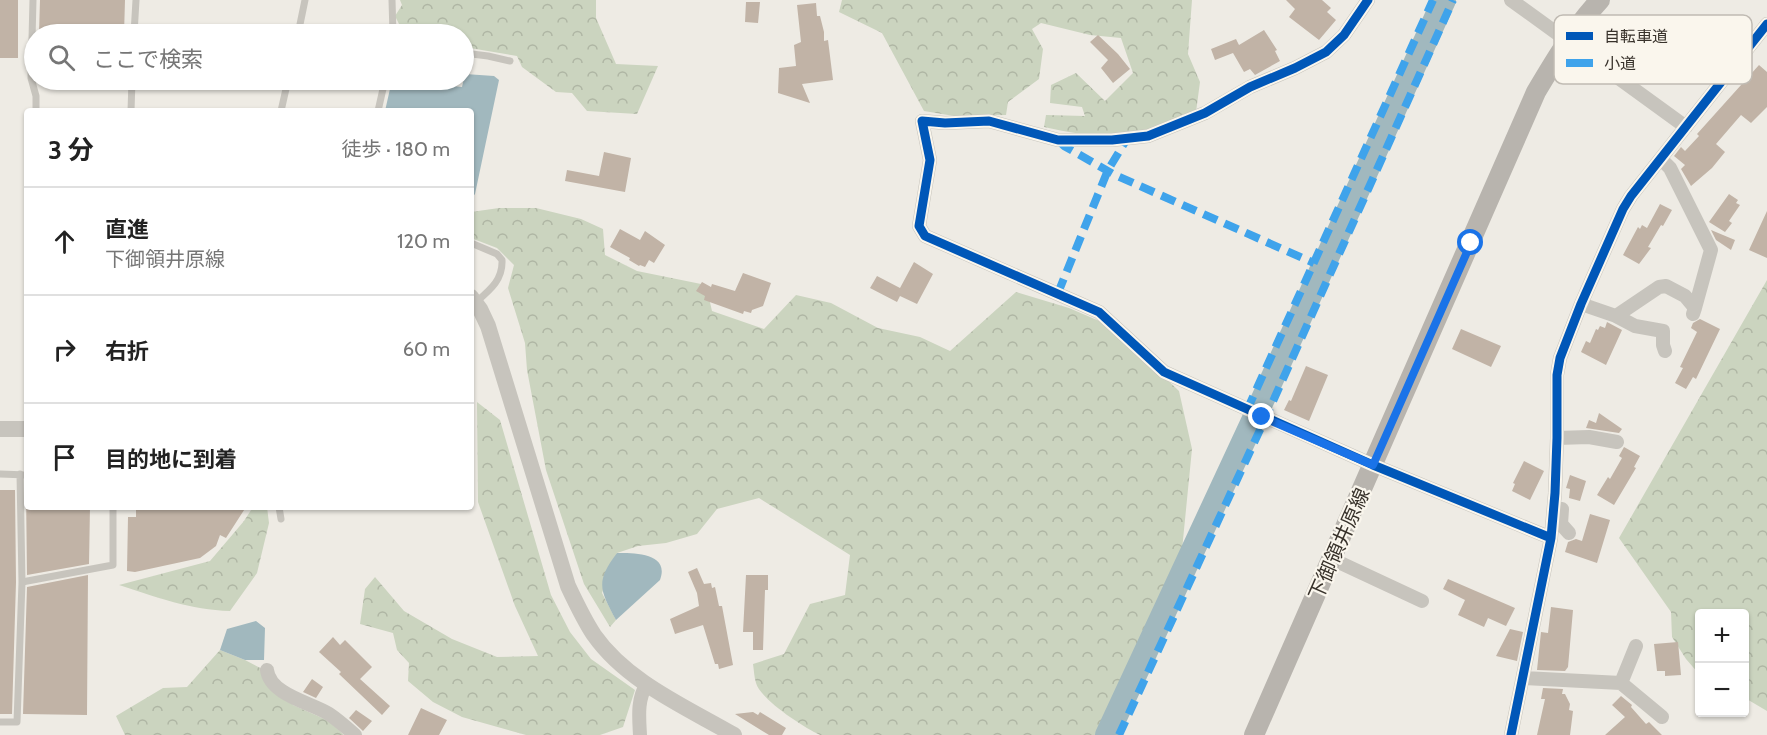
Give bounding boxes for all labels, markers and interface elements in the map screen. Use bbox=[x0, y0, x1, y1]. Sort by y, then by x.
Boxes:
legend bbox=[1554, 15, 1752, 84]
search box bbox=[24, 24, 474, 90]
text: 自転車道 bbox=[1604, 27, 1668, 46]
icon: search bbox=[45, 41, 78, 74]
text: ここで検索 bbox=[93, 46, 203, 73]
text: 小道 bbox=[1604, 54, 1636, 73]
text: 3 分 bbox=[48, 134, 94, 166]
text: 徒歩 · 180 m bbox=[342, 137, 450, 161]
text: 直進 bbox=[105, 216, 149, 243]
icon: ahead bbox=[48, 225, 81, 258]
text: 120 m bbox=[397, 229, 450, 253]
route start bbox=[1457, 229, 1483, 255]
text: 下御領井原線 bbox=[105, 247, 225, 271]
icon: right bbox=[48, 333, 81, 366]
text: 60 m bbox=[403, 337, 450, 361]
text: 右折 bbox=[105, 338, 149, 365]
route end bbox=[1248, 403, 1274, 429]
icon: arrive bbox=[48, 441, 81, 474]
text: 目的地に到着 bbox=[105, 446, 237, 473]
street label: 下御領井原線 bbox=[1304, 484, 1374, 604]
map controls bbox=[1695, 609, 1749, 717]
button: + bbox=[1695, 609, 1749, 663]
button: − bbox=[1695, 663, 1749, 717]

